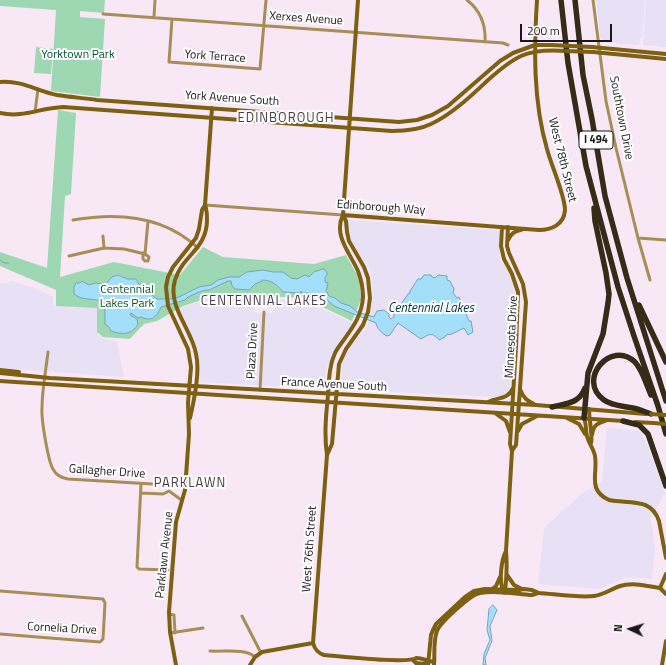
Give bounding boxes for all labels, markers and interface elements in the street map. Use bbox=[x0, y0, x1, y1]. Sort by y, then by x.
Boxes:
street label: Xerxes Avenue bbox=[269, 9, 343, 29]
scale bar bbox=[522, 16, 614, 42]
text: 200 m bbox=[527, 21, 560, 40]
park label: Yorktown Park bbox=[41, 48, 115, 62]
street label: York Terrace bbox=[184, 48, 246, 66]
street label: Southtown Drive bbox=[606, 75, 636, 161]
street label: York Avenue South bbox=[184, 89, 280, 109]
district label: EDINBOROUGH bbox=[238, 111, 334, 127]
street label: West 78th Street bbox=[545, 116, 579, 204]
road number: I 494 bbox=[579, 131, 613, 149]
street label: Edinborough Way bbox=[336, 198, 426, 218]
park label: Centennial Lakes Park bbox=[100, 283, 154, 311]
district label: CENTENNIAL LAKES bbox=[201, 294, 327, 310]
street label: Minnesota Drive bbox=[503, 295, 521, 379]
water label: Centennial Lakes bbox=[388, 301, 474, 317]
street label: Plaza Drive bbox=[244, 323, 262, 379]
street label: France Avenue South bbox=[280, 375, 388, 395]
street label: Gallagher Drive bbox=[68, 462, 146, 482]
district label: PARKLAWN bbox=[154, 476, 226, 492]
street label: West 76th Street bbox=[300, 505, 320, 593]
street label: Parklawn Avenue bbox=[153, 511, 177, 599]
north arrow bbox=[610, 609, 650, 649]
street label: Cornelia Drive bbox=[27, 620, 97, 638]
text: N bbox=[610, 624, 626, 633]

